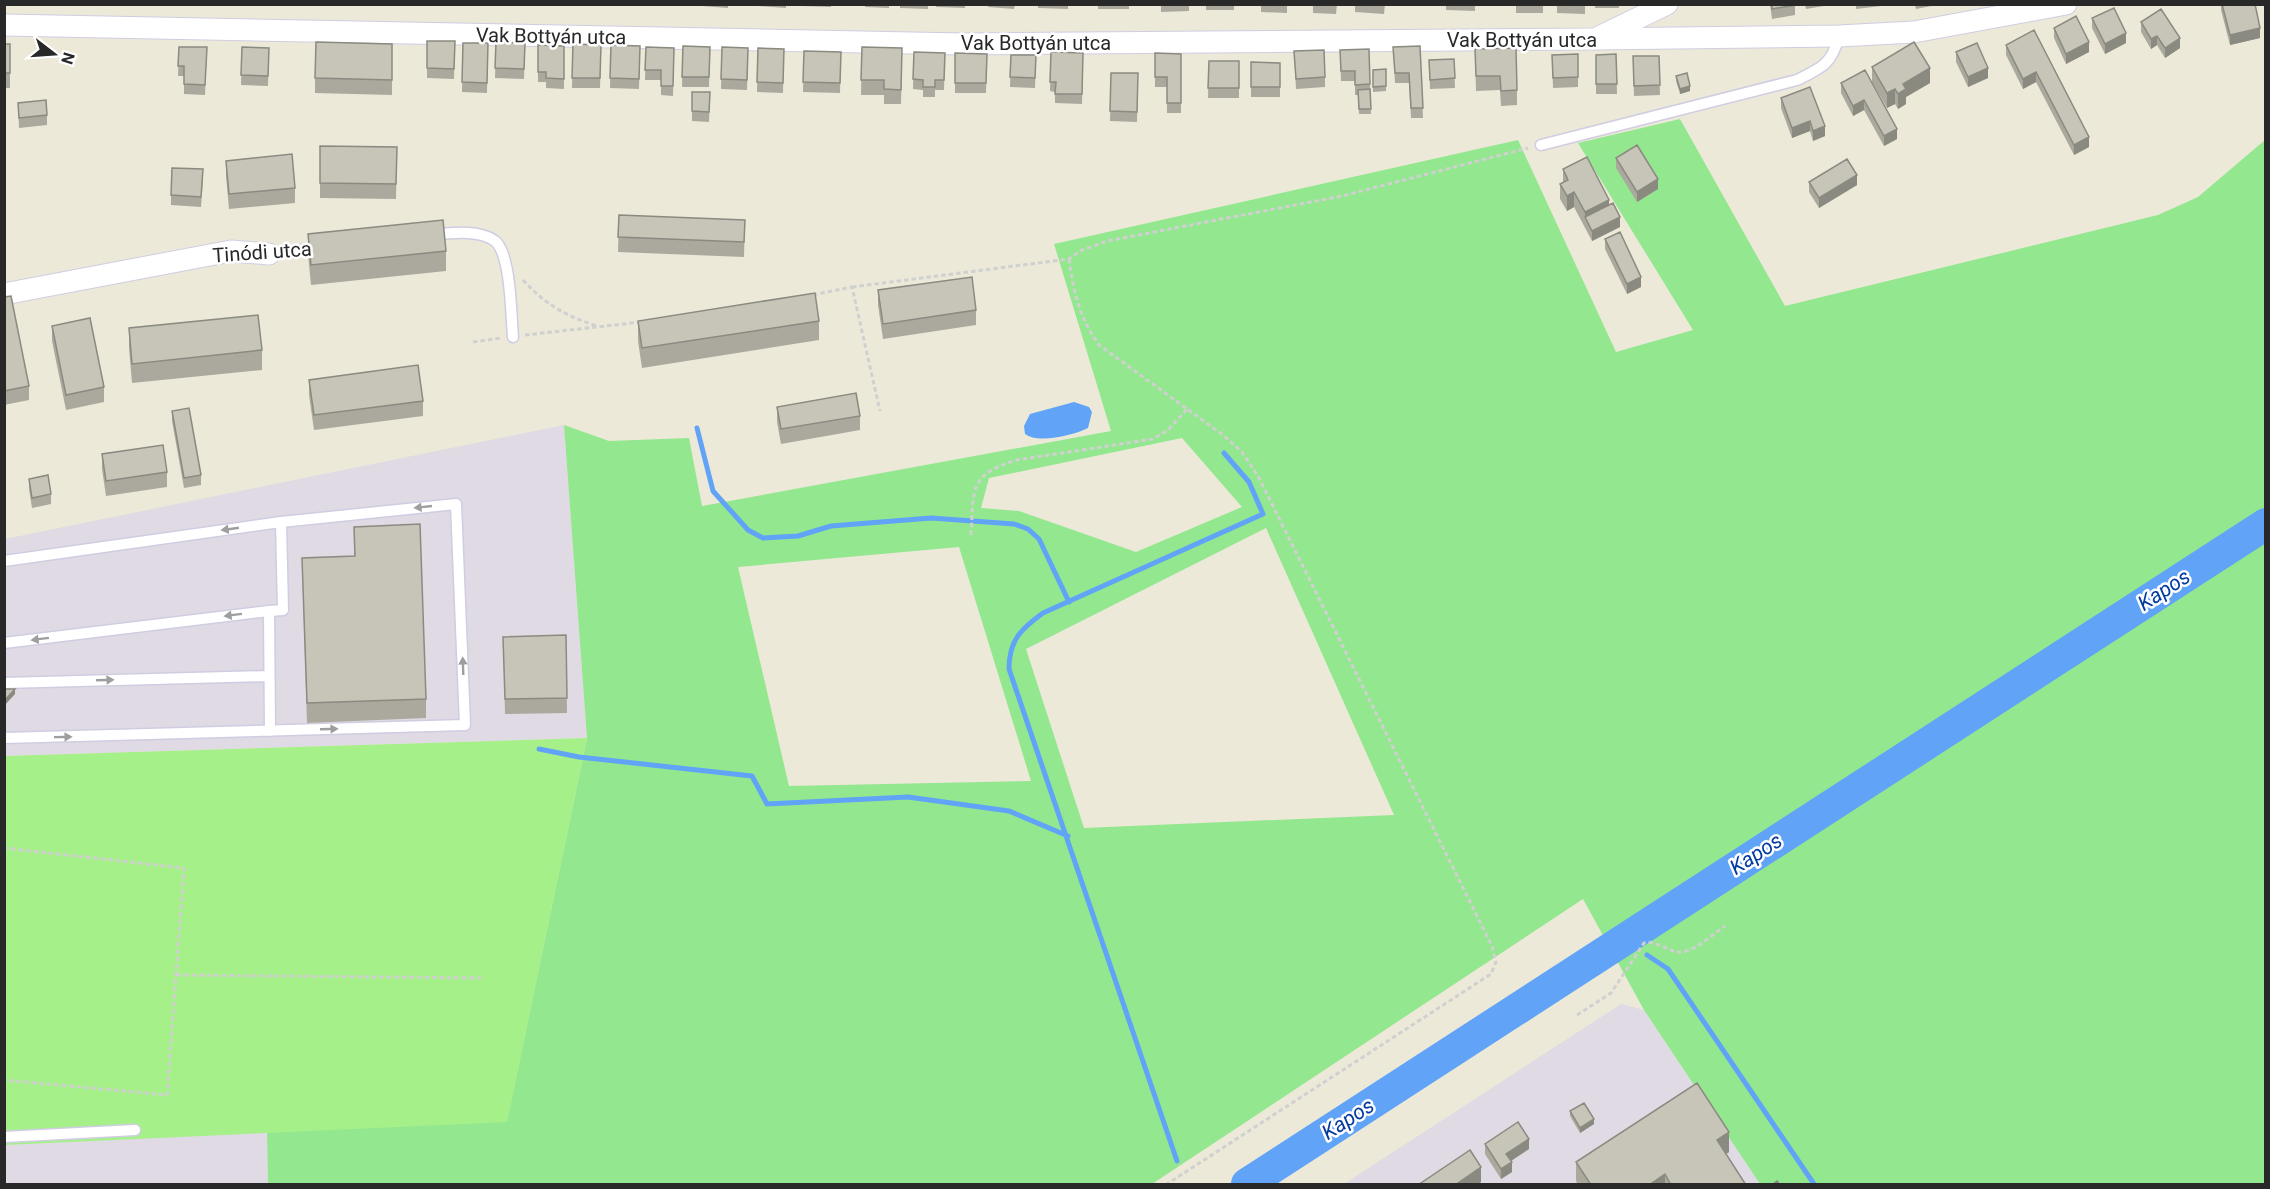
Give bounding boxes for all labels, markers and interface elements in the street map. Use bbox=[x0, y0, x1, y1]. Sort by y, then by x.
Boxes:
street label: Vak Bottyán utca bbox=[476, 23, 626, 49]
north arrow bbox=[24, 24, 84, 84]
street label: Vak Bottyán utca bbox=[1447, 28, 1597, 52]
street label: Vak Bottyán utca bbox=[961, 31, 1111, 55]
text: N bbox=[57, 50, 79, 66]
street label: Tinódi utca bbox=[212, 237, 312, 267]
one-way arrow bbox=[414, 502, 433, 512]
one-way arrow bbox=[220, 525, 239, 534]
water label: Kapos bbox=[2133, 564, 2195, 616]
one-way arrow bbox=[224, 611, 243, 620]
one-way arrow bbox=[30, 634, 49, 643]
one-way arrow bbox=[458, 656, 467, 675]
one-way arrow bbox=[95, 676, 114, 685]
one-way arrow bbox=[319, 724, 338, 734]
one-way arrow bbox=[53, 732, 72, 741]
water label: Kapos bbox=[1725, 828, 1787, 880]
water label: Kapos bbox=[1317, 1093, 1379, 1145]

